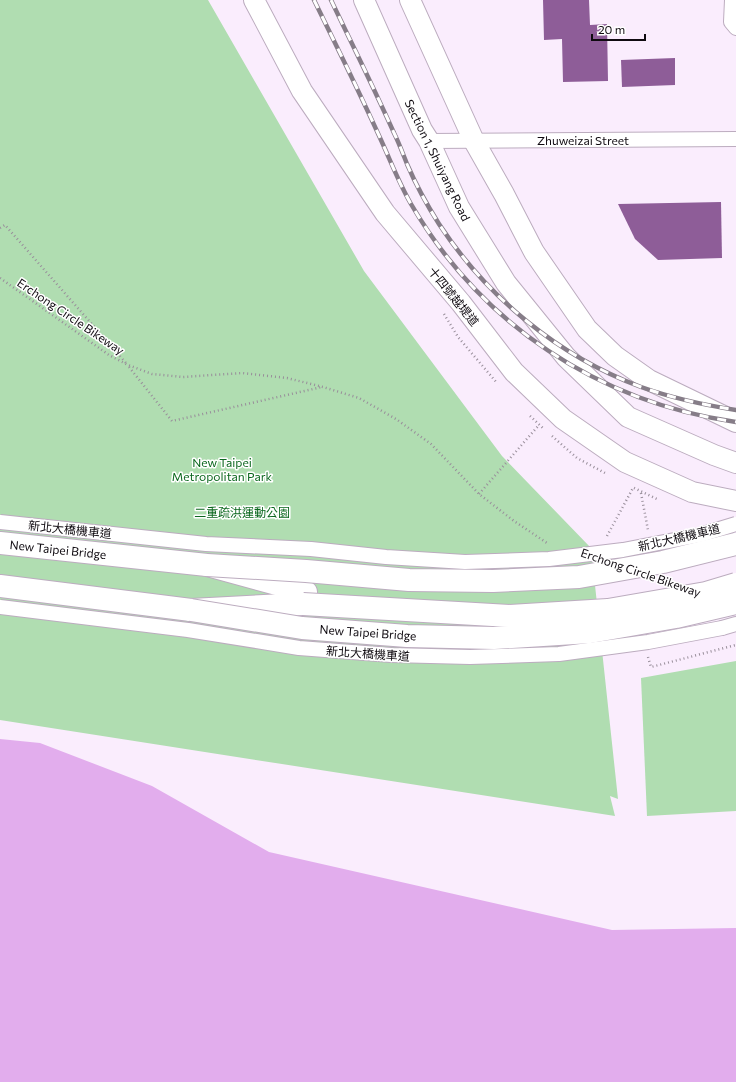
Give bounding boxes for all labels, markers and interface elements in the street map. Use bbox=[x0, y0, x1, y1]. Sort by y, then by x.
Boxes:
scale bar bbox=[592, 16, 645, 42]
text: 20 m bbox=[598, 22, 625, 36]
street label: Section 1, Shuiyang Road bbox=[402, 97, 474, 223]
street label: Zhuweizai Street bbox=[537, 133, 629, 147]
street label: 十四號越堤道 bbox=[426, 264, 482, 328]
street label: Erchong Circle Bikeway bbox=[15, 275, 127, 357]
park label: New Taipei Metropolitan Park bbox=[172, 455, 273, 483]
park label: 二重疏洪運動公園 bbox=[194, 505, 290, 519]
street label: 新北大橋機車道 bbox=[27, 518, 113, 540]
street label: 新北大橋機車道 bbox=[636, 521, 722, 553]
street label: New Taipei Bridge bbox=[9, 537, 107, 561]
street label: Erchong Circle Bikeway bbox=[579, 545, 703, 599]
street label: New Taipei Bridge bbox=[319, 622, 417, 642]
street label: 新北大橋機車道 bbox=[326, 643, 410, 663]

